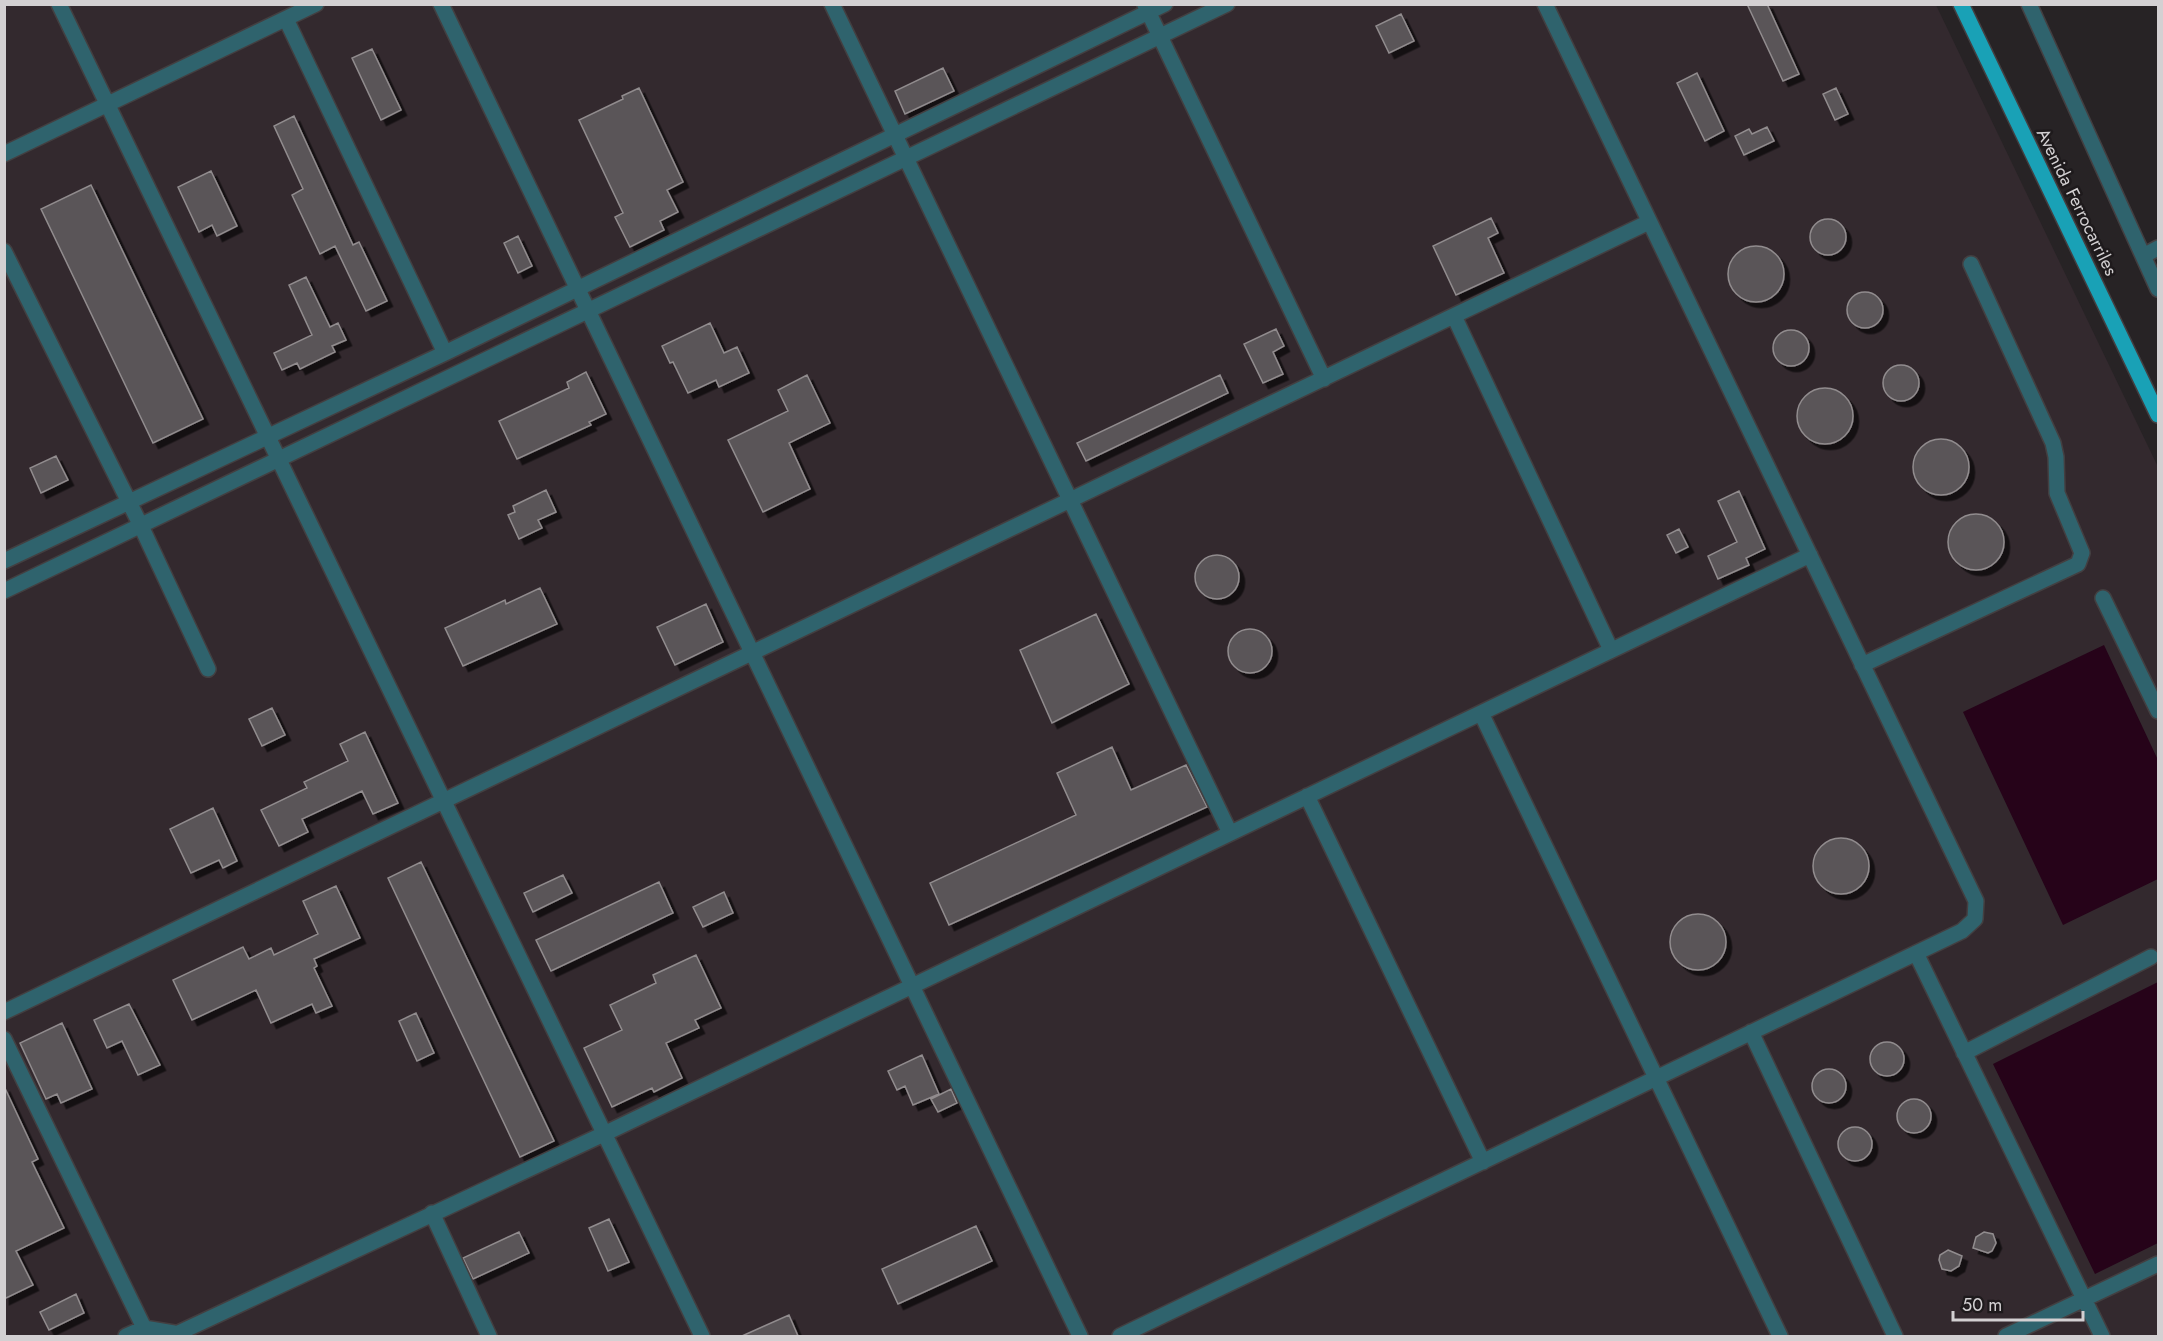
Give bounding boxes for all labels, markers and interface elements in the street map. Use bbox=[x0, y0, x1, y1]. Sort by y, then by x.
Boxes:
street label: Avenida Ferrocarriles bbox=[2030, 124, 2124, 280]
scale bar bbox=[1953, 1284, 2084, 1322]
text: 50 m bbox=[1962, 1292, 2002, 1318]

